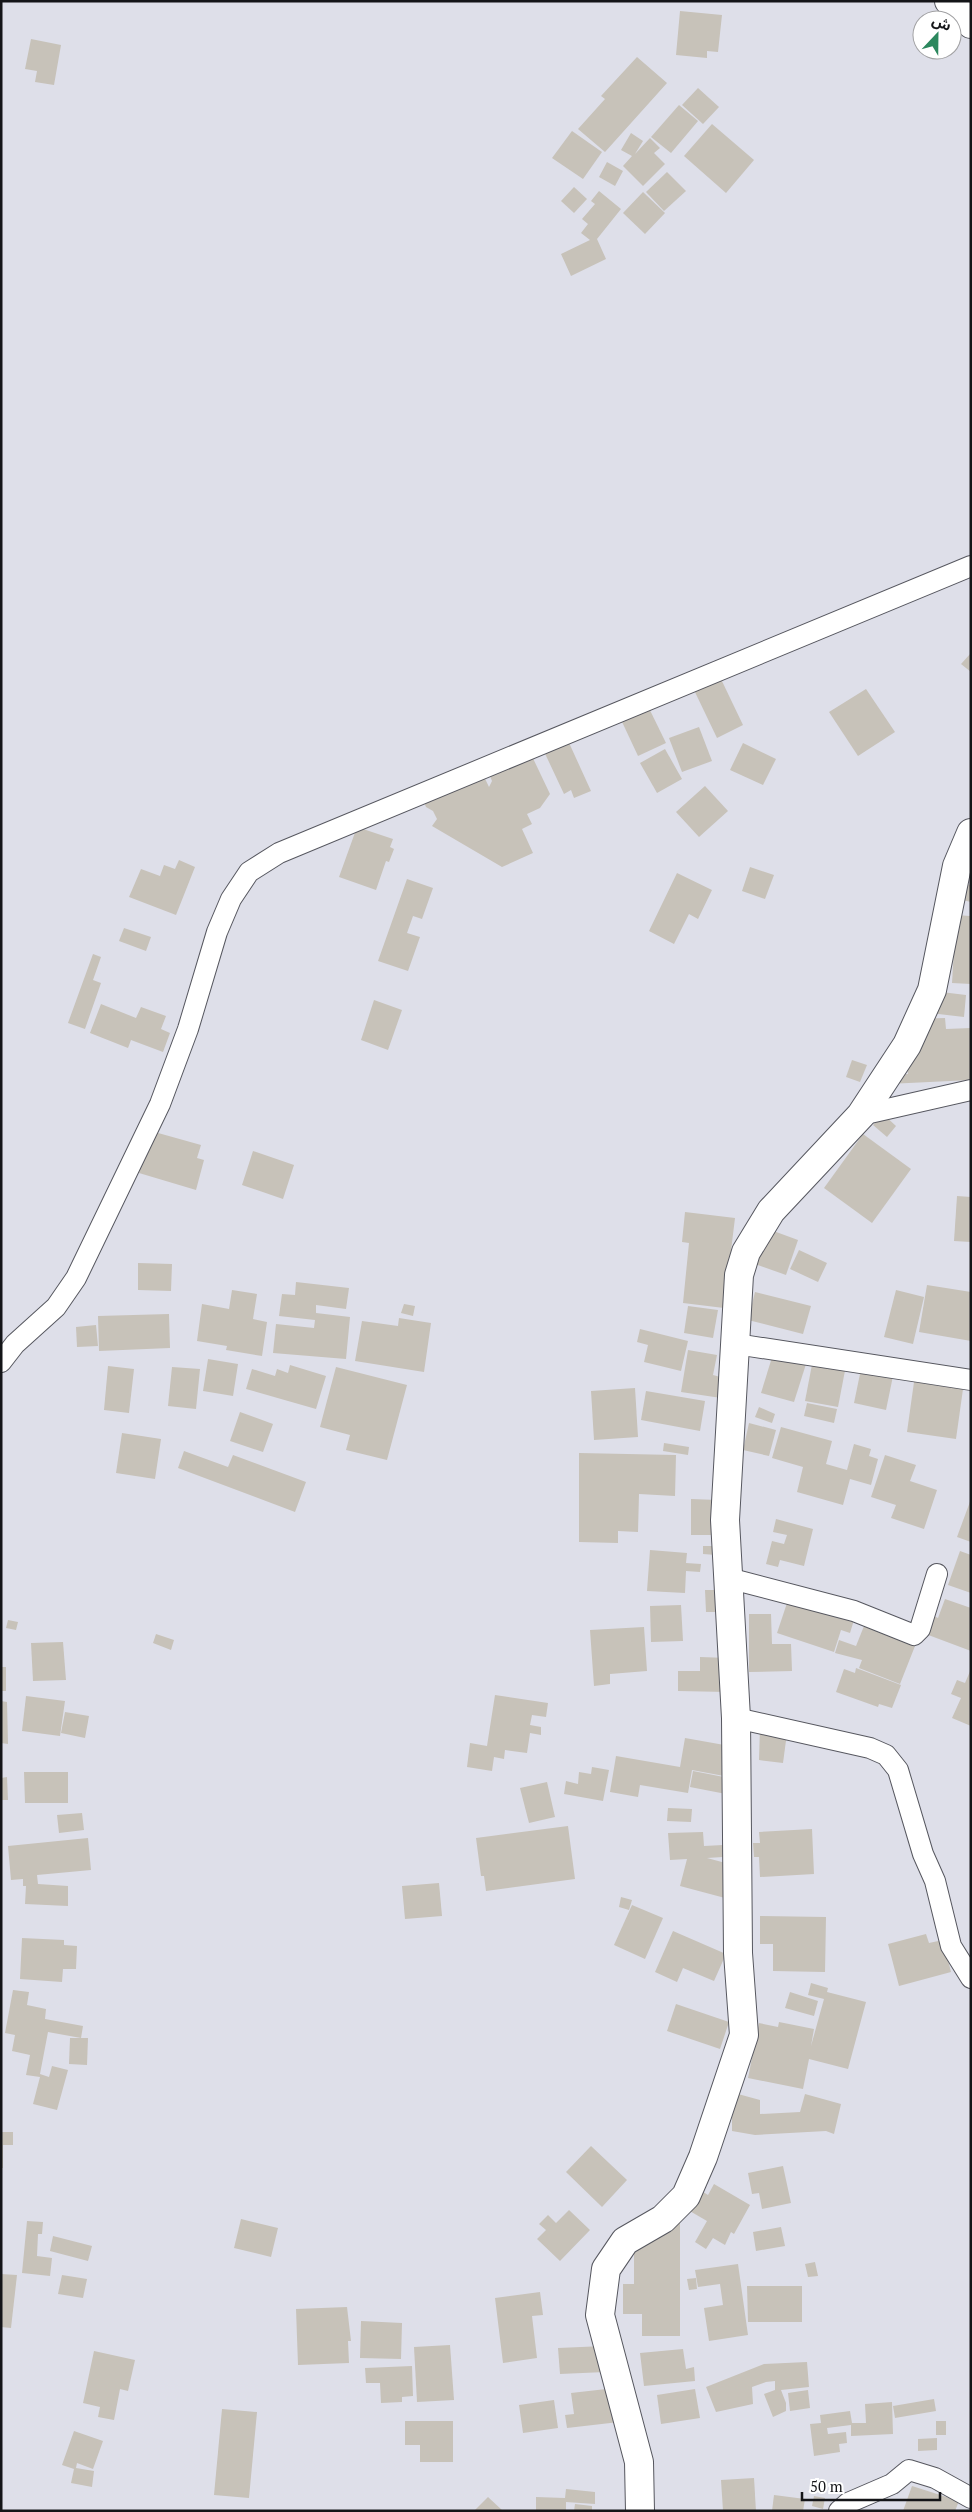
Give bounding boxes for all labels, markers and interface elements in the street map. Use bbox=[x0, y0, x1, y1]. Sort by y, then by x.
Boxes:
north arrow bbox=[912, 10, 962, 60]
text: ش bbox=[930, 10, 955, 35]
scale bar bbox=[802, 2470, 940, 2502]
text: 50 m bbox=[810, 2476, 843, 2496]

